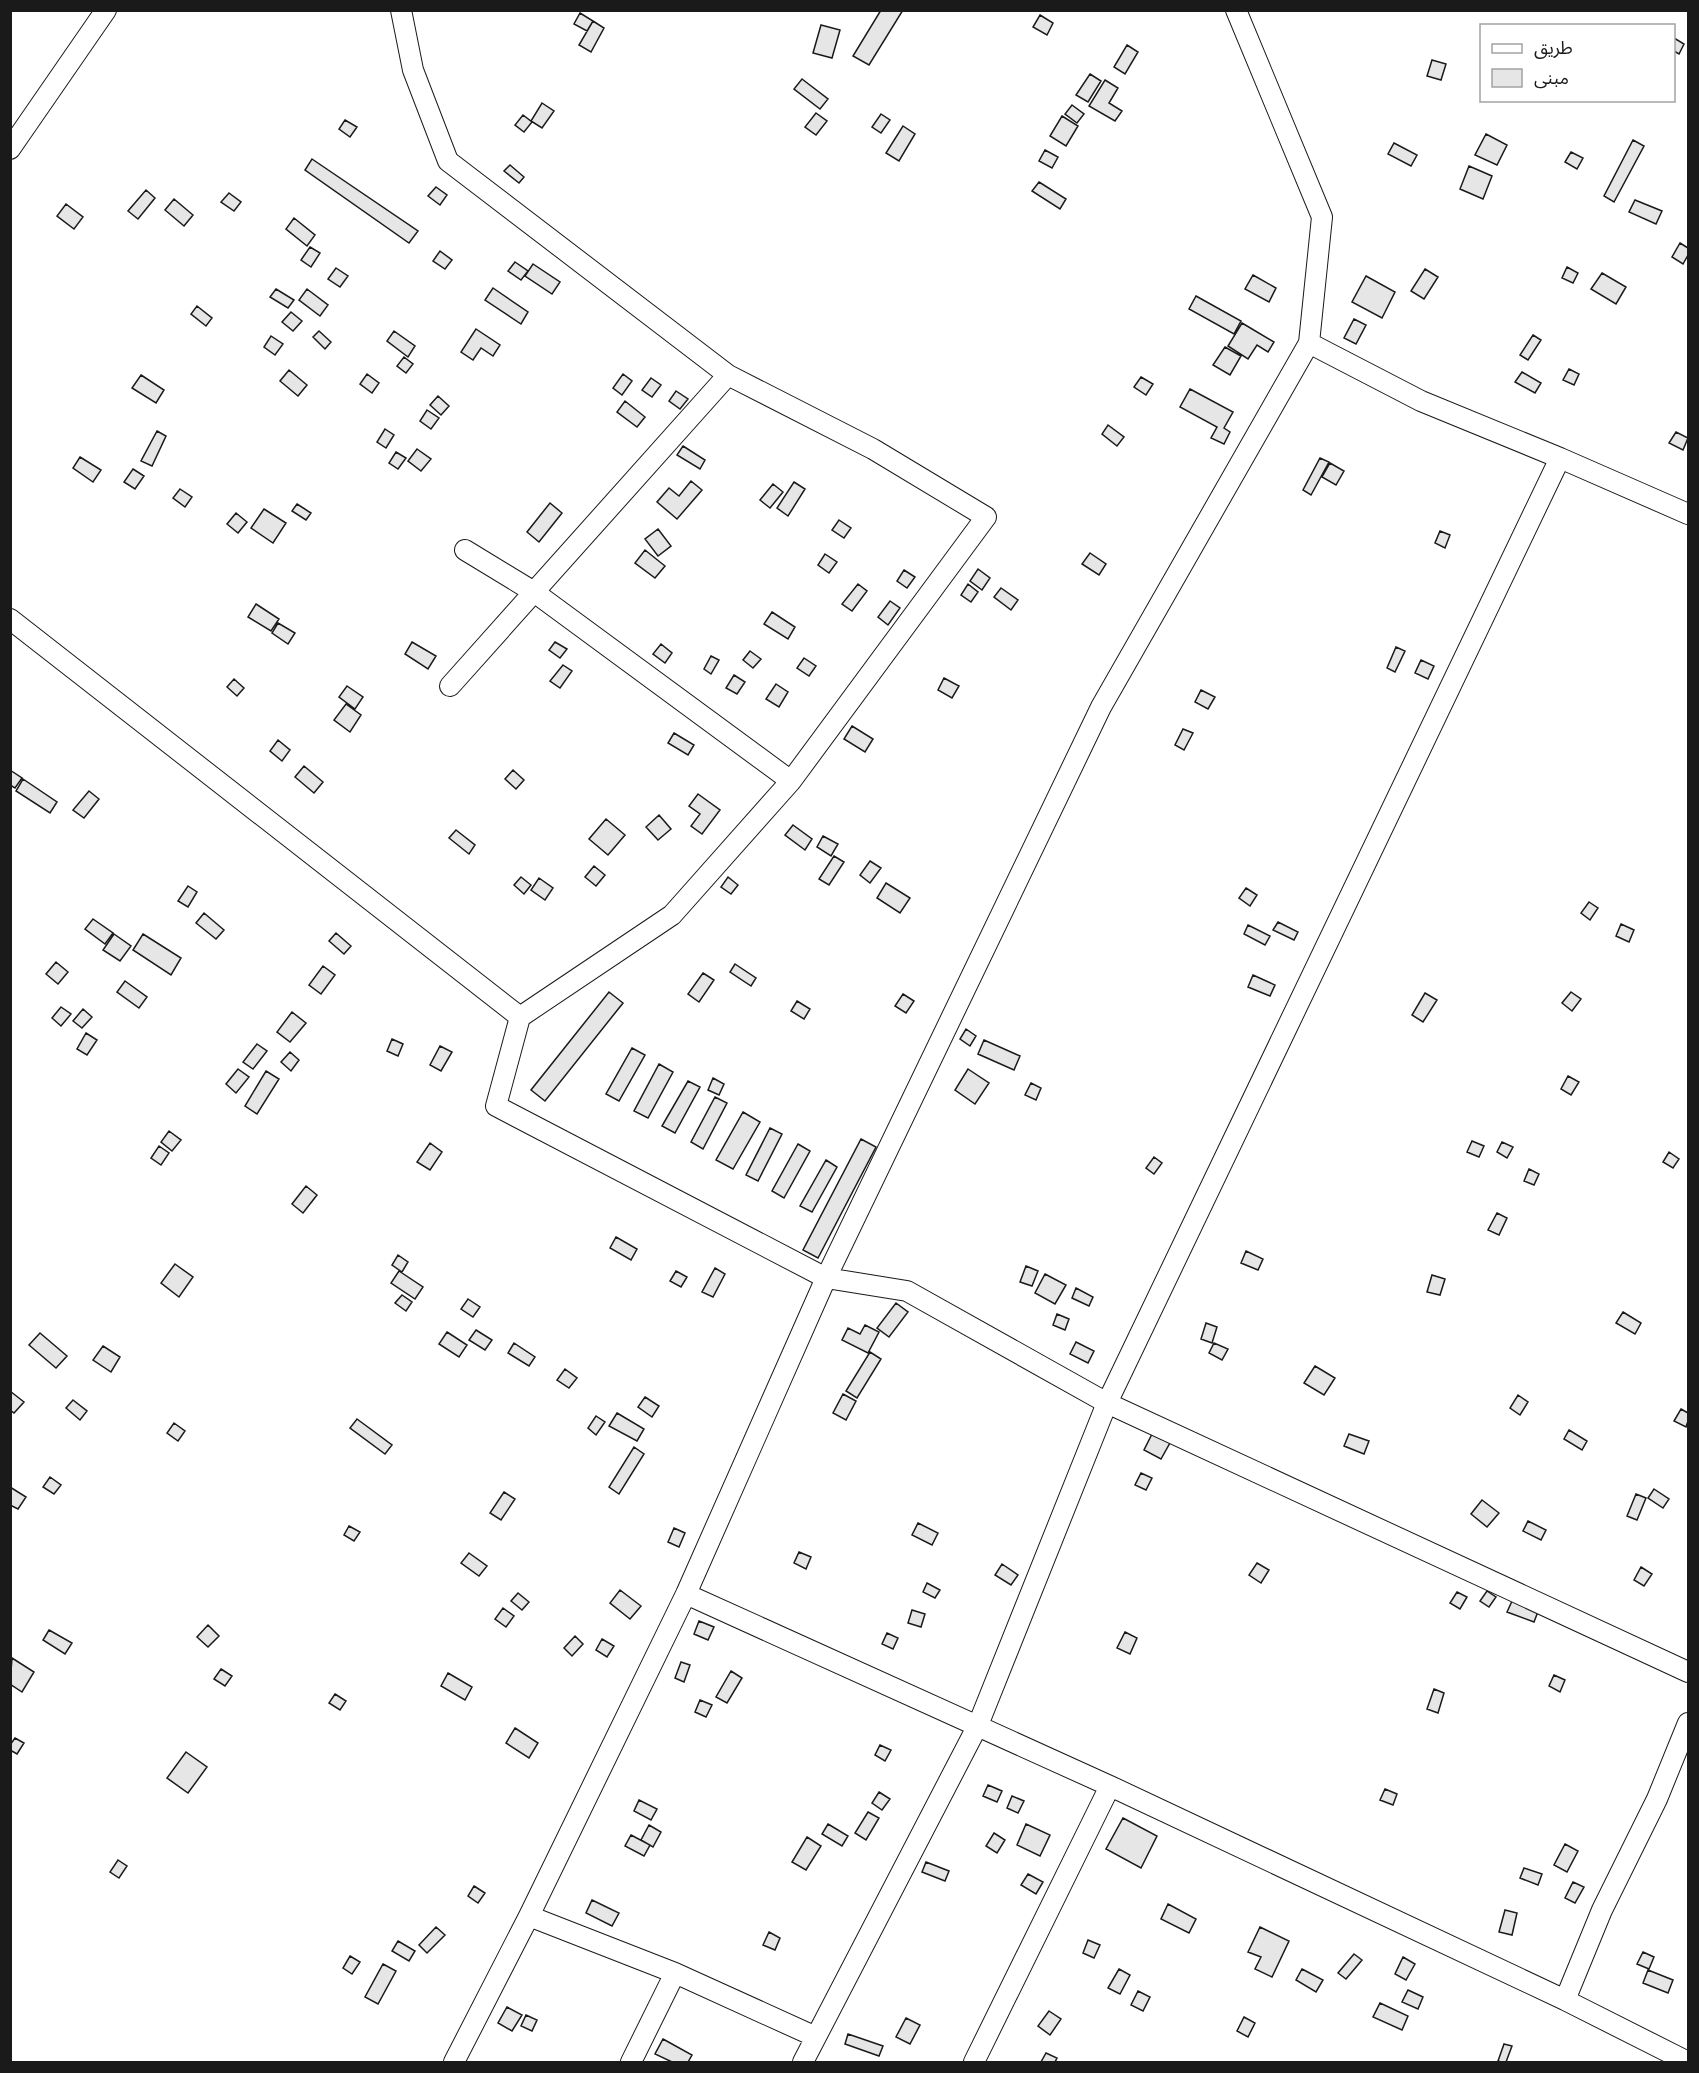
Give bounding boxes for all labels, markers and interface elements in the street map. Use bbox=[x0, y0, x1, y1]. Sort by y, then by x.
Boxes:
legend bbox=[1480, 24, 1675, 102]
text: طريق bbox=[1534, 36, 1573, 59]
text: مبنى bbox=[1534, 66, 1569, 89]

